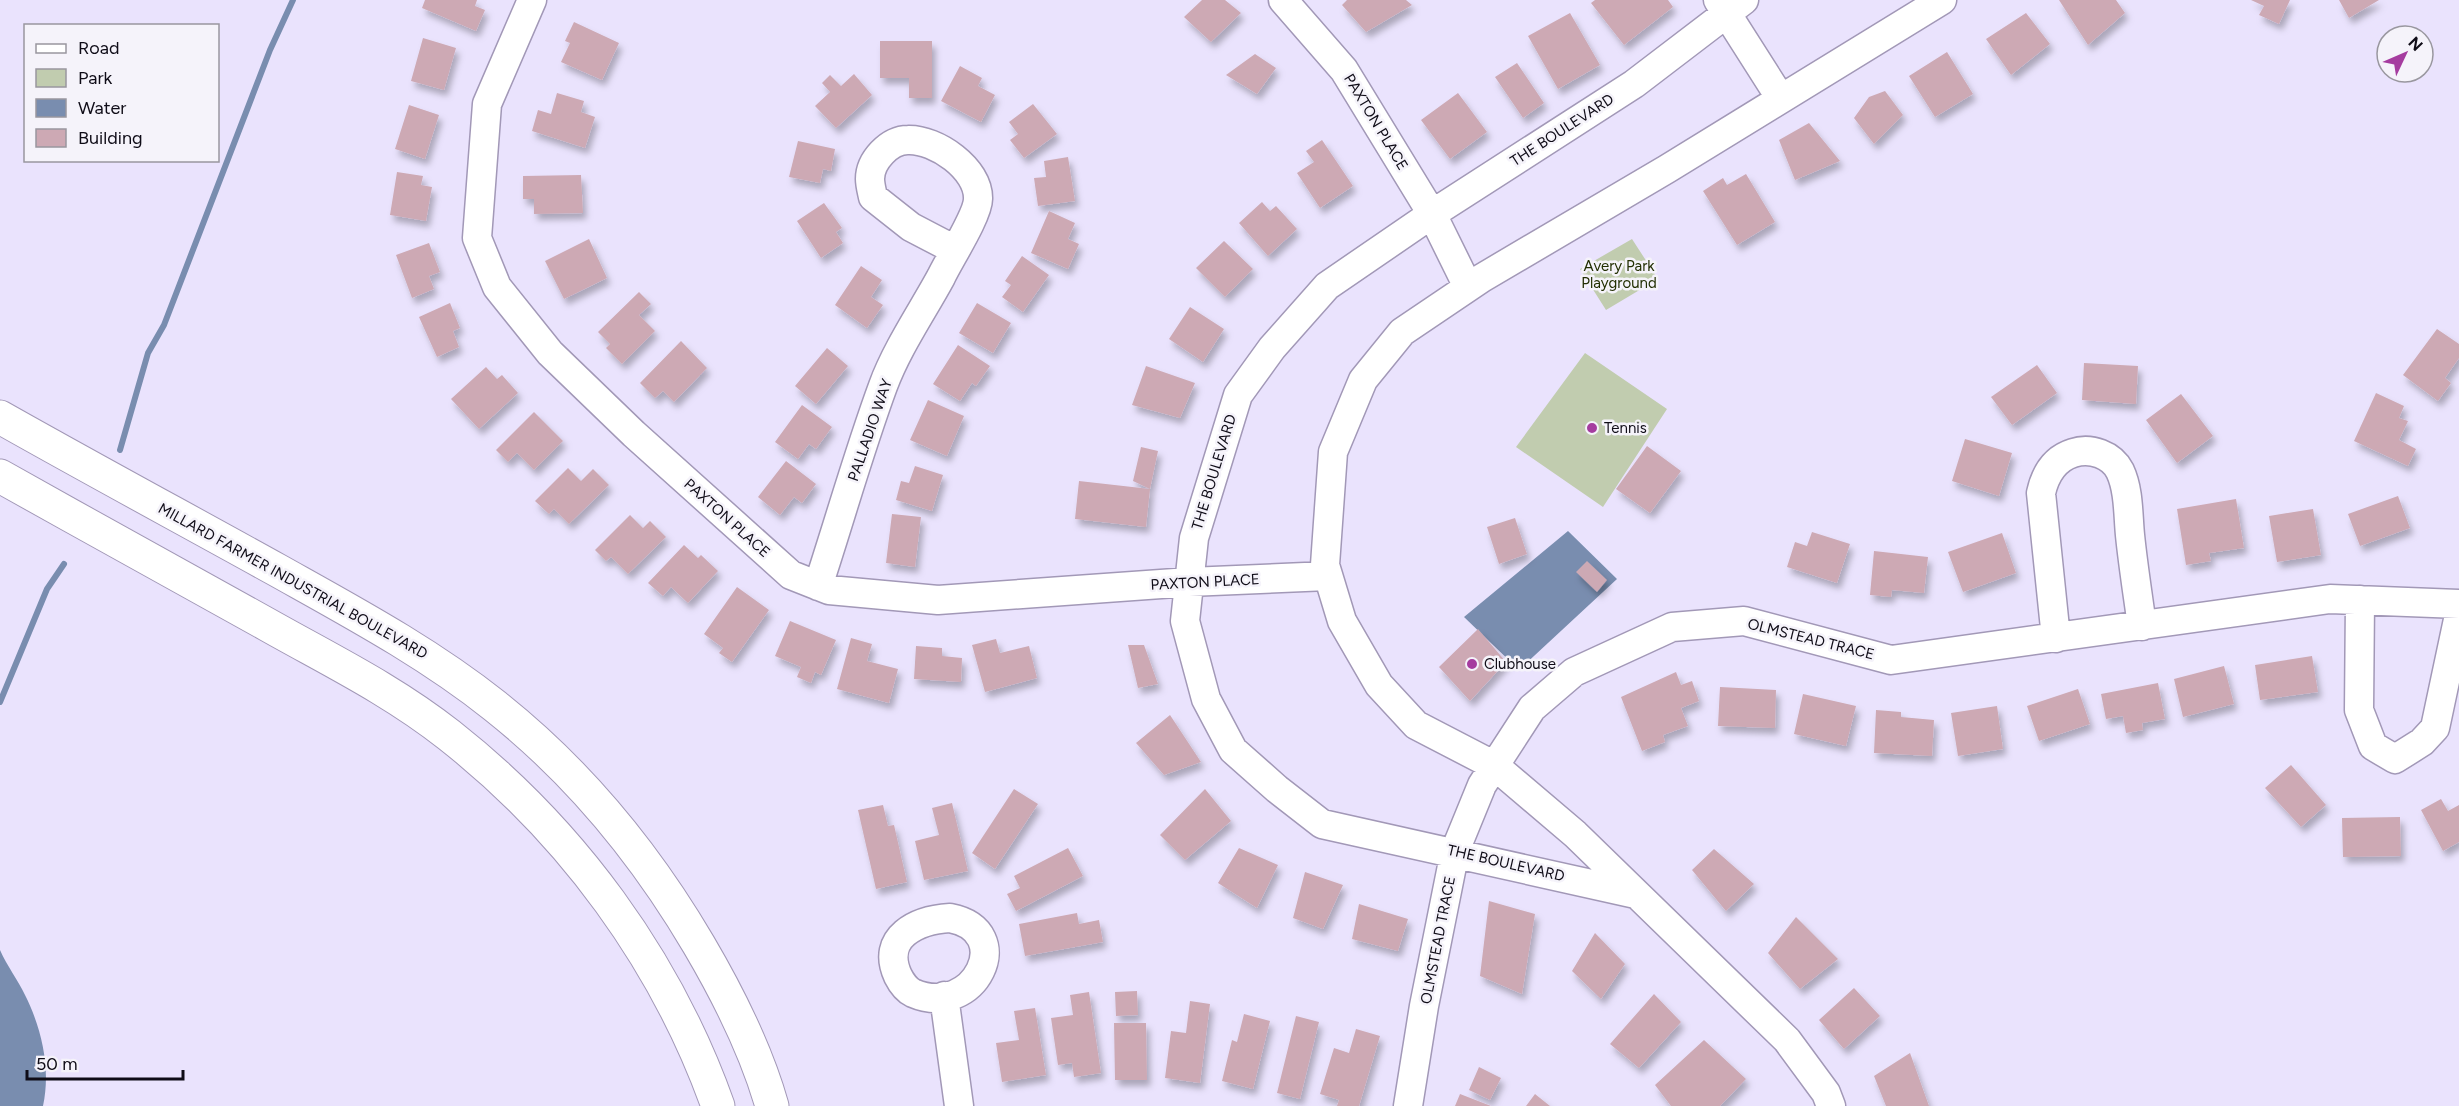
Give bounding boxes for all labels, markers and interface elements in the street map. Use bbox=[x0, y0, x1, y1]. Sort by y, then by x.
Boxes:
legend bbox=[24, 24, 219, 162]
north arrow bbox=[2375, 24, 2435, 84]
text: N bbox=[2404, 33, 2427, 55]
text: Road bbox=[78, 37, 119, 59]
text: Park bbox=[78, 67, 113, 89]
street label: PAXTON PLACE bbox=[1340, 71, 1412, 173]
street label: THE BOULEVARD bbox=[1507, 90, 1617, 170]
text: Water bbox=[78, 97, 126, 119]
text: Building bbox=[78, 127, 143, 149]
park label: Avery Park Playground bbox=[1581, 257, 1657, 292]
street label: PALLADIO WAY bbox=[844, 376, 896, 484]
street label: THE BOULEVARD bbox=[1188, 412, 1240, 532]
place label: Tennis bbox=[1604, 419, 1647, 437]
marker: Tennis bbox=[1585, 421, 1599, 435]
street label: PAXTON PLACE bbox=[680, 475, 774, 561]
street label: MILLARD FARMER INDUSTRIAL BOULEVARD bbox=[155, 499, 431, 663]
street label: PAXTON PLACE bbox=[1150, 570, 1260, 594]
street label: OLMSTEAD TRACE bbox=[1746, 615, 1876, 663]
place label: Clubhouse bbox=[1484, 655, 1556, 673]
marker: Clubhouse bbox=[1465, 657, 1479, 671]
street label: THE BOULEVARD bbox=[1446, 841, 1566, 885]
street label: OLMSTEAD TRACE bbox=[1417, 875, 1459, 1005]
scale bar bbox=[27, 1043, 183, 1081]
text: 50 m bbox=[36, 1053, 78, 1075]

